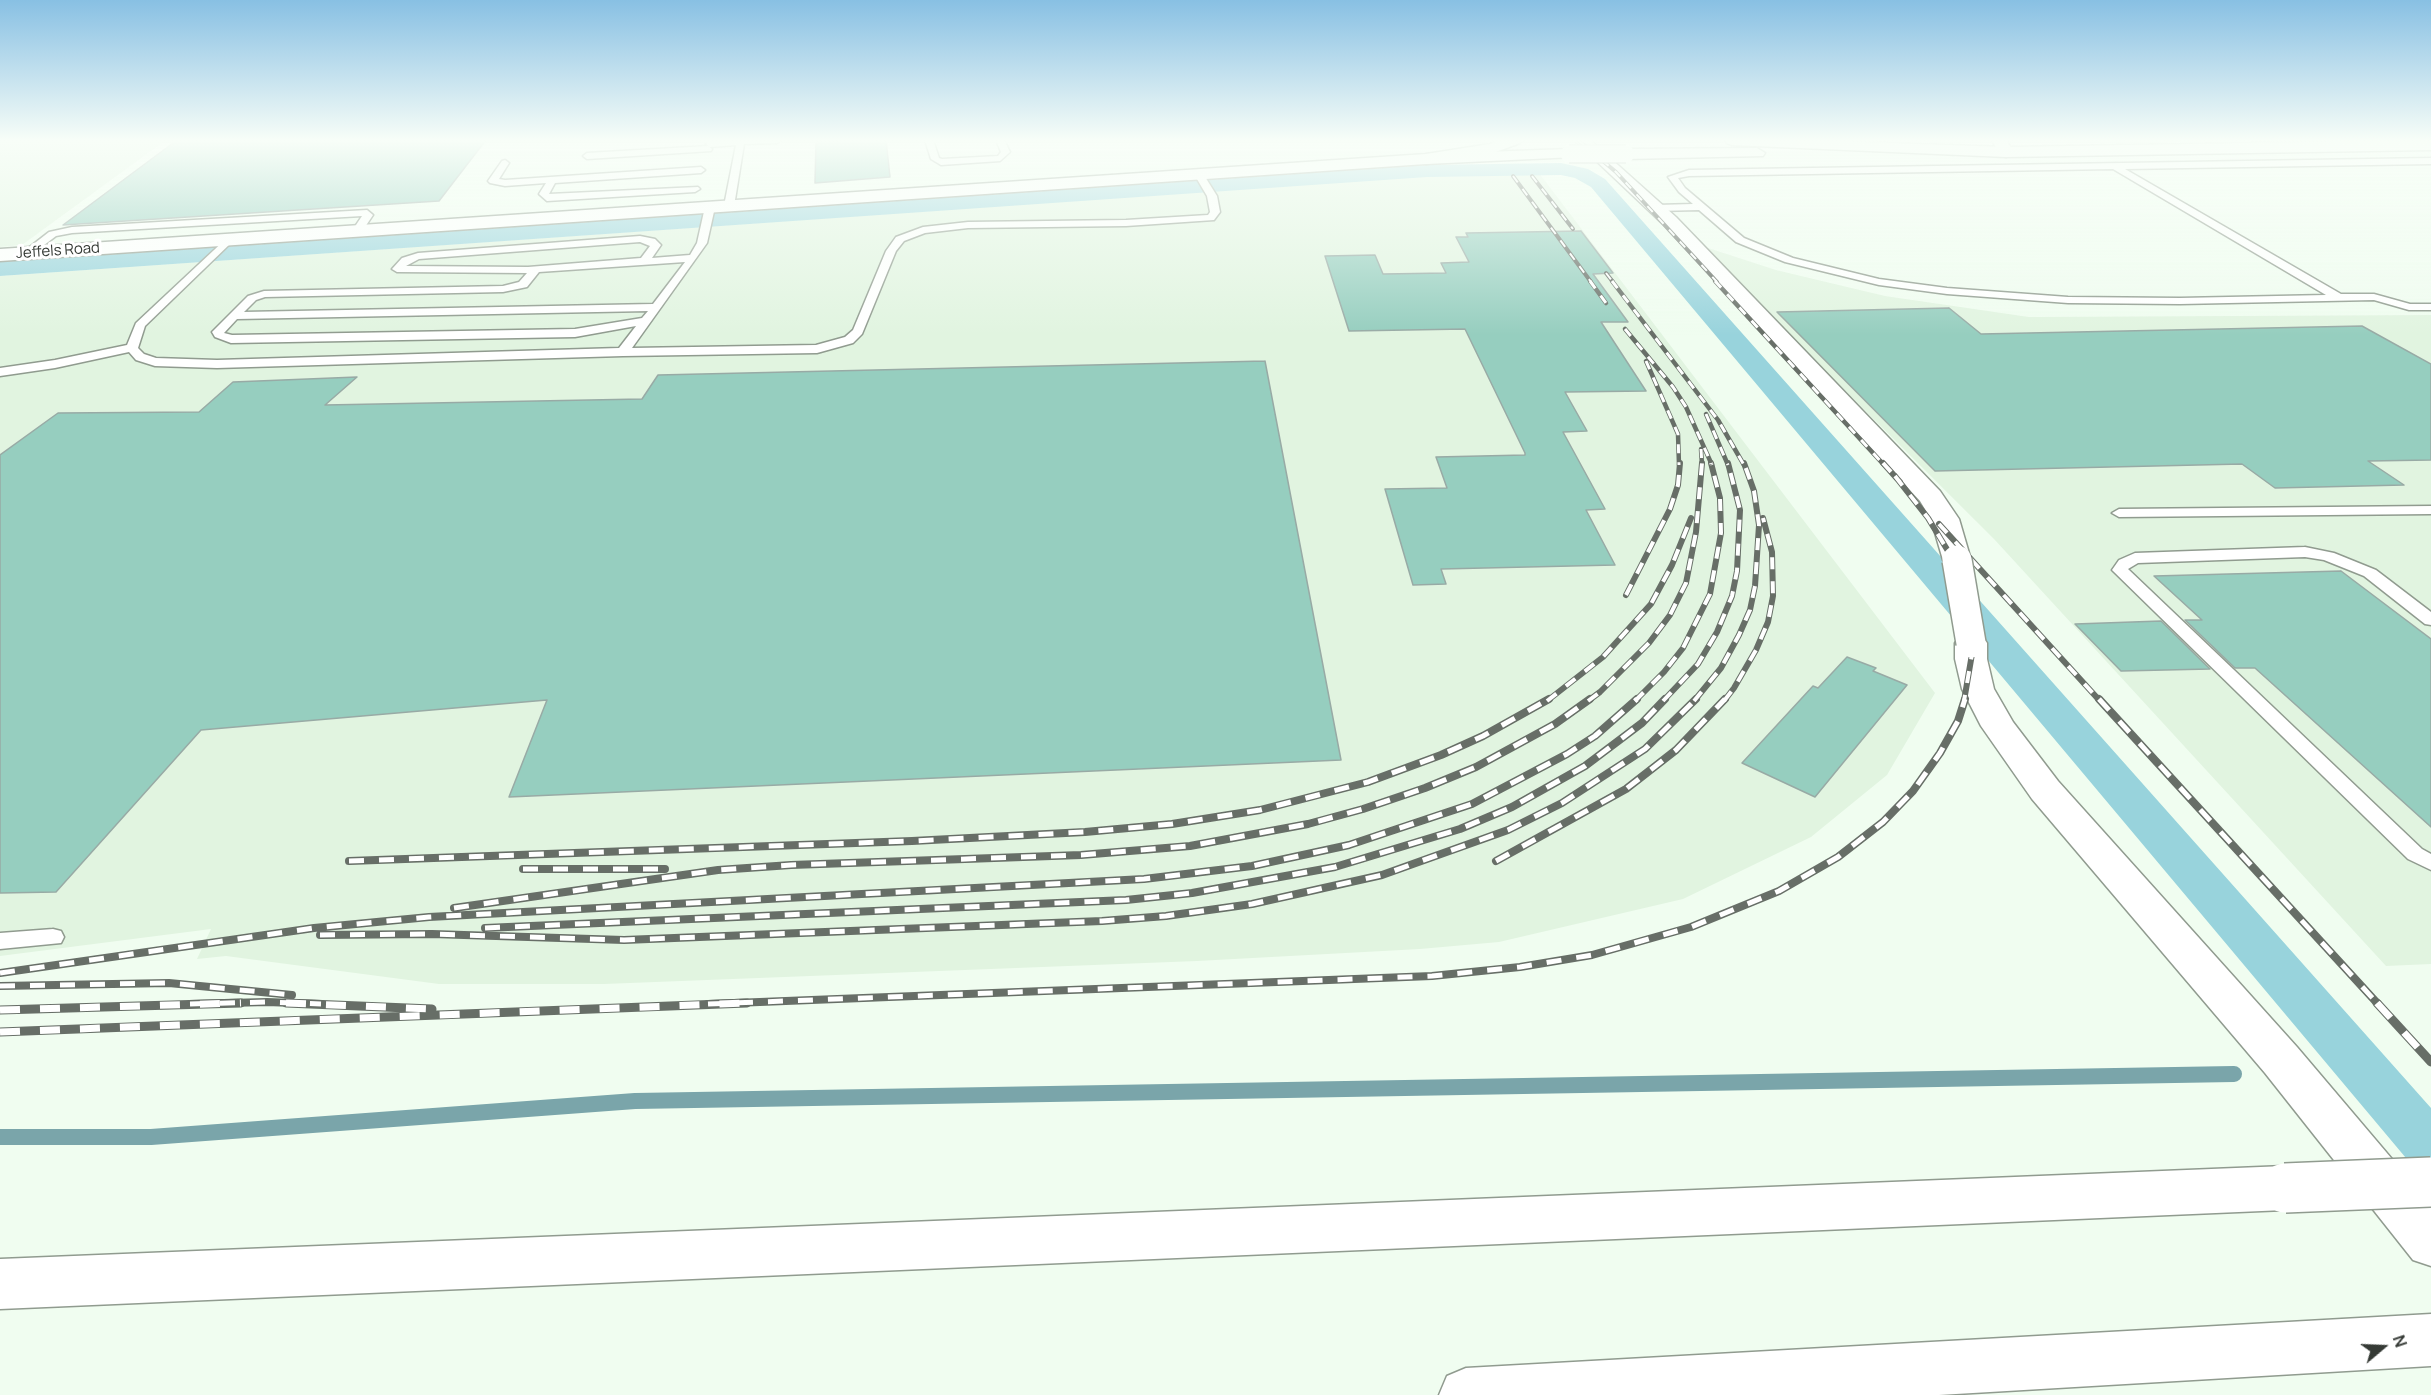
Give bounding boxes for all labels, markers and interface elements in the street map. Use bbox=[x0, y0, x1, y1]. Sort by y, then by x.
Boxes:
street label: Jeffels Road bbox=[15, 239, 101, 263]
north arrow bbox=[2353, 1317, 2413, 1377]
text: N bbox=[2388, 1332, 2412, 1350]

